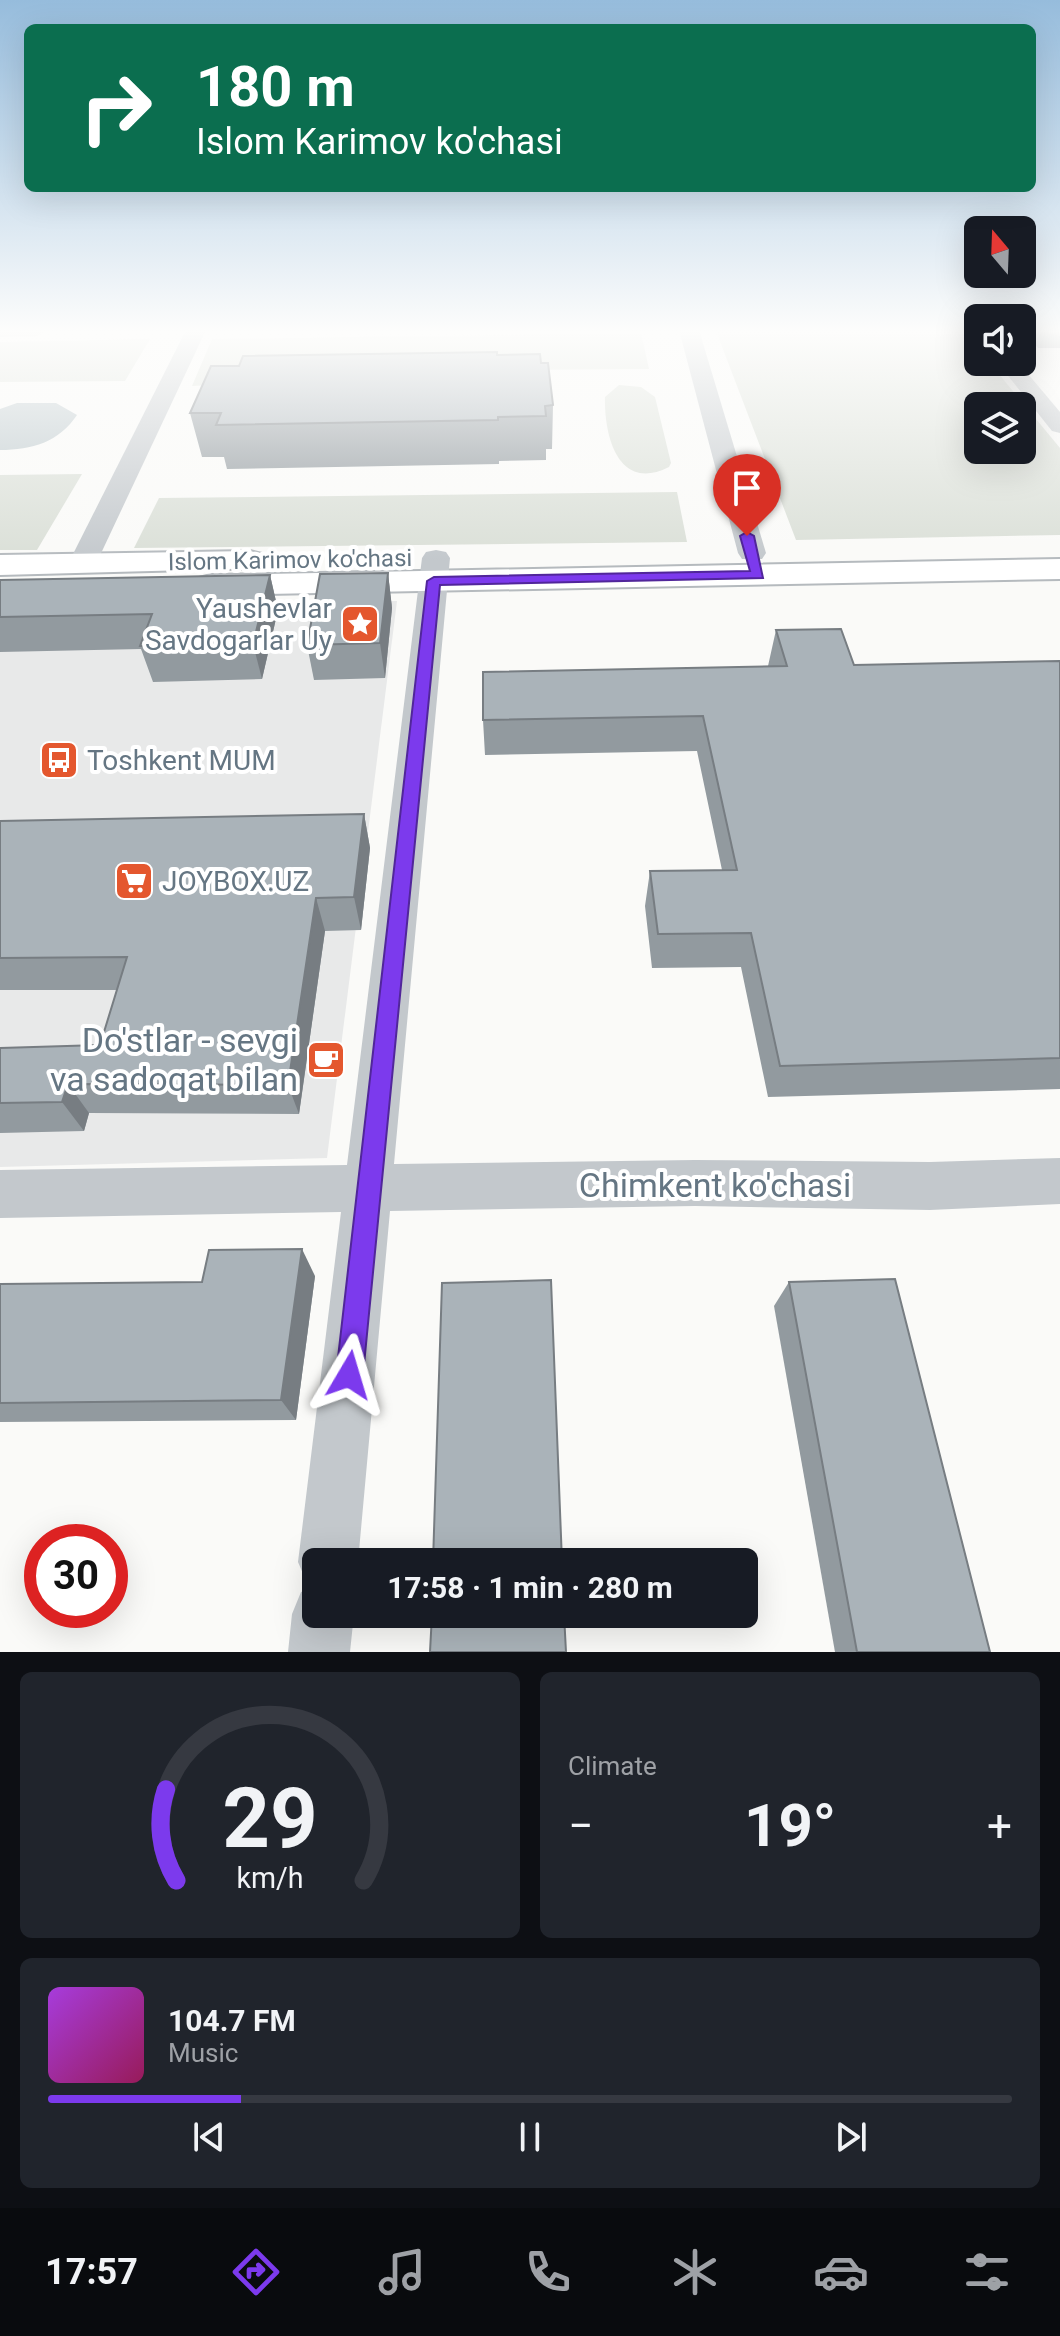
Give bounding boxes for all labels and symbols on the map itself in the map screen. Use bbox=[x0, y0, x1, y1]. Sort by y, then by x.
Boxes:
north arrow bbox=[964, 216, 1036, 288]
pin bbox=[713, 454, 781, 536]
street label: Islom Karimov ko'chasi bbox=[168, 544, 412, 576]
place label: Yaushevlar Savdogarlar Uy bbox=[145, 592, 333, 657]
place icon: Yaushevlar Savdogarlar Uy bbox=[339, 603, 381, 645]
bus stop icon: Toshkent MUM bbox=[38, 739, 80, 781]
place label: Toshkent MUM bbox=[87, 744, 276, 777]
supermarket icon: JOYBOX.UZ bbox=[113, 860, 155, 902]
place label: JOYBOX.UZ bbox=[162, 865, 309, 898]
place label: Do'stlar - sevgi va sadoqat bilan bbox=[50, 1020, 298, 1099]
cafe icon: Do'stlar - sevgi va sadoqat bilan bbox=[305, 1039, 347, 1081]
street label: Chimkent ko'chasi bbox=[579, 1165, 851, 1205]
position arrow bbox=[307, 1333, 391, 1417]
speed limit sign: 30 bbox=[24, 1524, 128, 1628]

